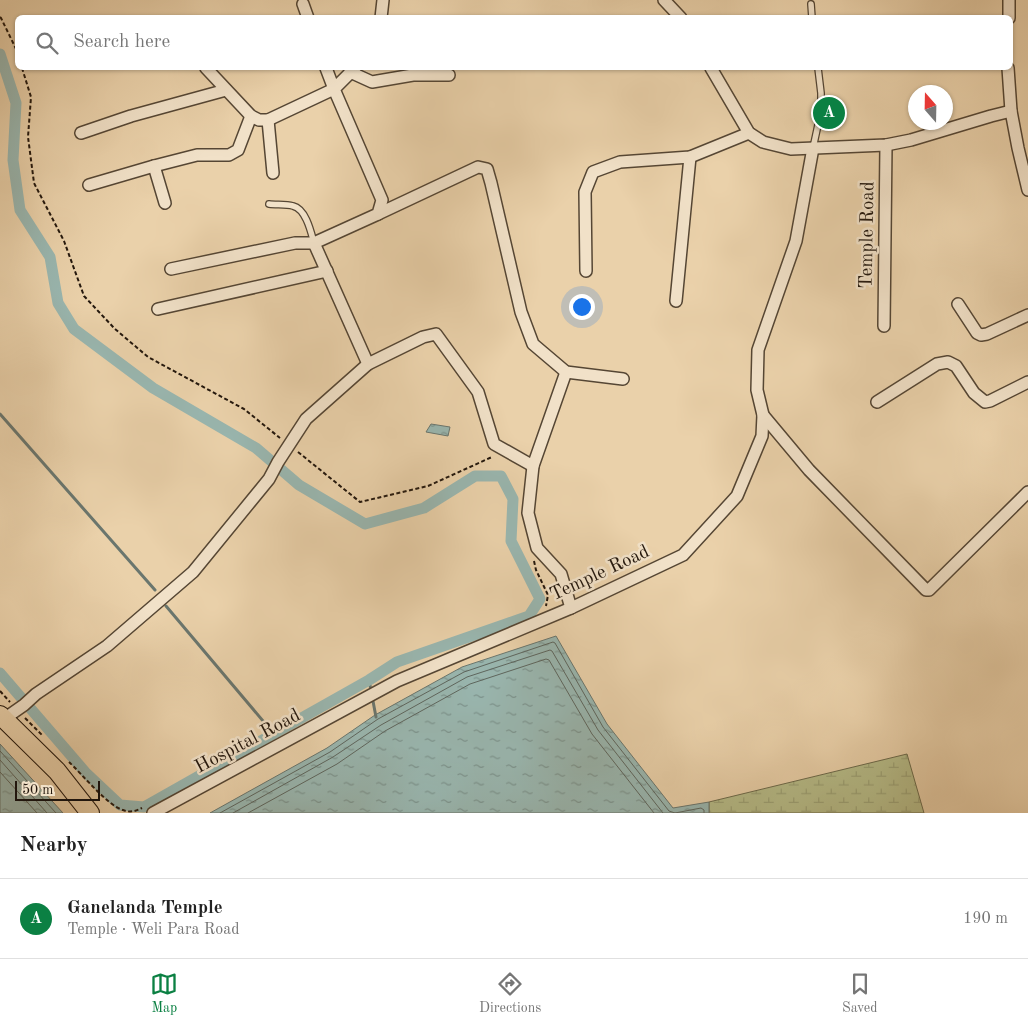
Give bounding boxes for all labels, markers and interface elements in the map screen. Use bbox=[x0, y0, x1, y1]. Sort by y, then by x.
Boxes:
search box bbox=[15, 15, 1013, 70]
icon: search bbox=[33, 29, 61, 57]
text: Search here bbox=[73, 33, 170, 52]
north arrow bbox=[908, 85, 953, 130]
pin: A bbox=[813, 94, 845, 132]
street label: Temple Road bbox=[858, 181, 878, 289]
your location bbox=[569, 294, 595, 320]
street label: Temple Road bbox=[547, 543, 653, 605]
street label: Hospital Road bbox=[192, 706, 304, 778]
scale bar bbox=[15, 778, 100, 801]
text: 50 m bbox=[22, 783, 53, 797]
text: Nearby bbox=[20, 835, 88, 856]
text: Ganelanda Temple bbox=[67, 899, 223, 918]
text: A bbox=[30, 911, 42, 927]
text: 190 m bbox=[963, 911, 1008, 927]
text: Temple · Weli Para Road bbox=[67, 922, 240, 938]
tab: Map bbox=[150, 970, 178, 1017]
tab: Directions bbox=[479, 970, 541, 1017]
tab: Saved bbox=[842, 970, 878, 1017]

